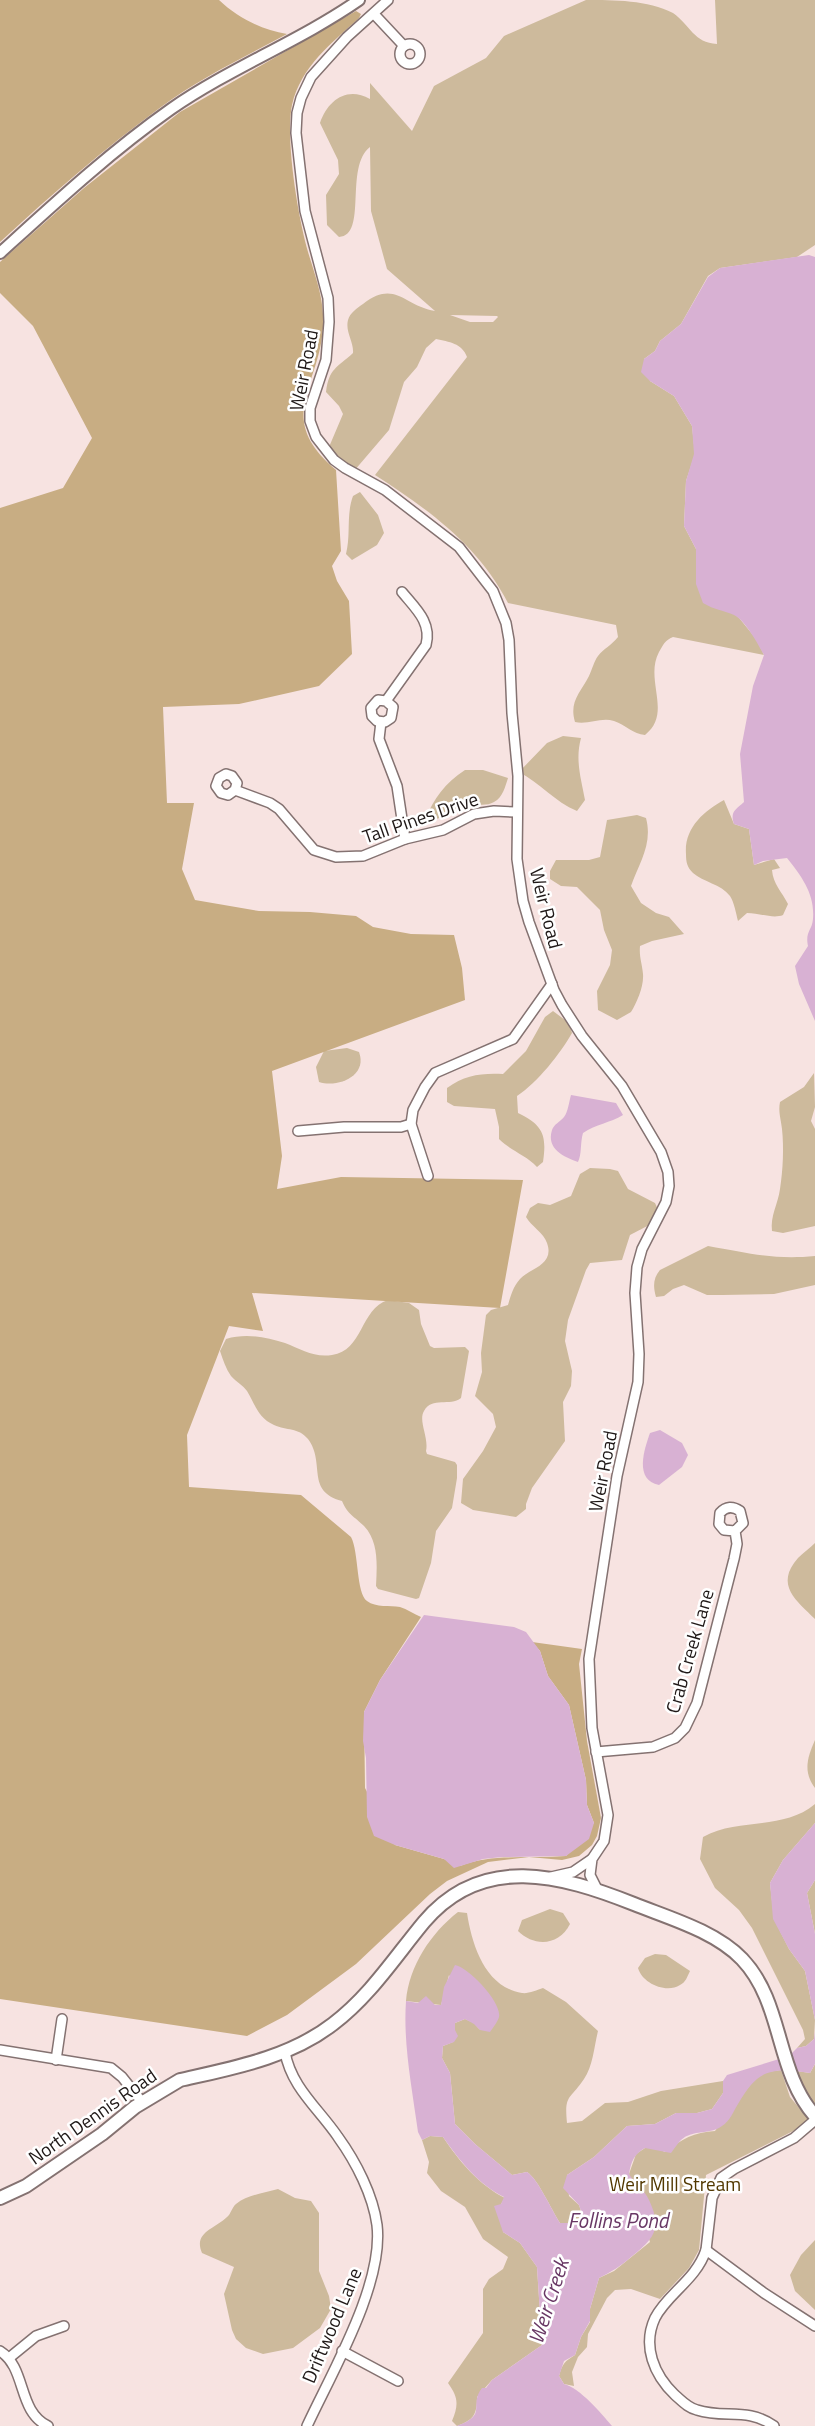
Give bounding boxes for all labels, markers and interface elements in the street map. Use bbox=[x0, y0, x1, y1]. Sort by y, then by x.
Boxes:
street label: Weir Road bbox=[281, 327, 325, 413]
street label: Tall Pines Drive bbox=[358, 784, 482, 850]
street label: Weir Road bbox=[523, 865, 571, 951]
street label: Weir Road bbox=[580, 1428, 624, 1514]
street label: Crab Creek Lane bbox=[657, 1585, 721, 1717]
street label: North Dennis Road bbox=[22, 2061, 162, 2171]
park label: Weir Mill Stream bbox=[609, 2169, 741, 2198]
water label: Follins Pond bbox=[568, 2204, 671, 2236]
water label: Weir Creek bbox=[519, 2252, 578, 2348]
street label: Driftwood Lane bbox=[294, 2263, 368, 2387]

